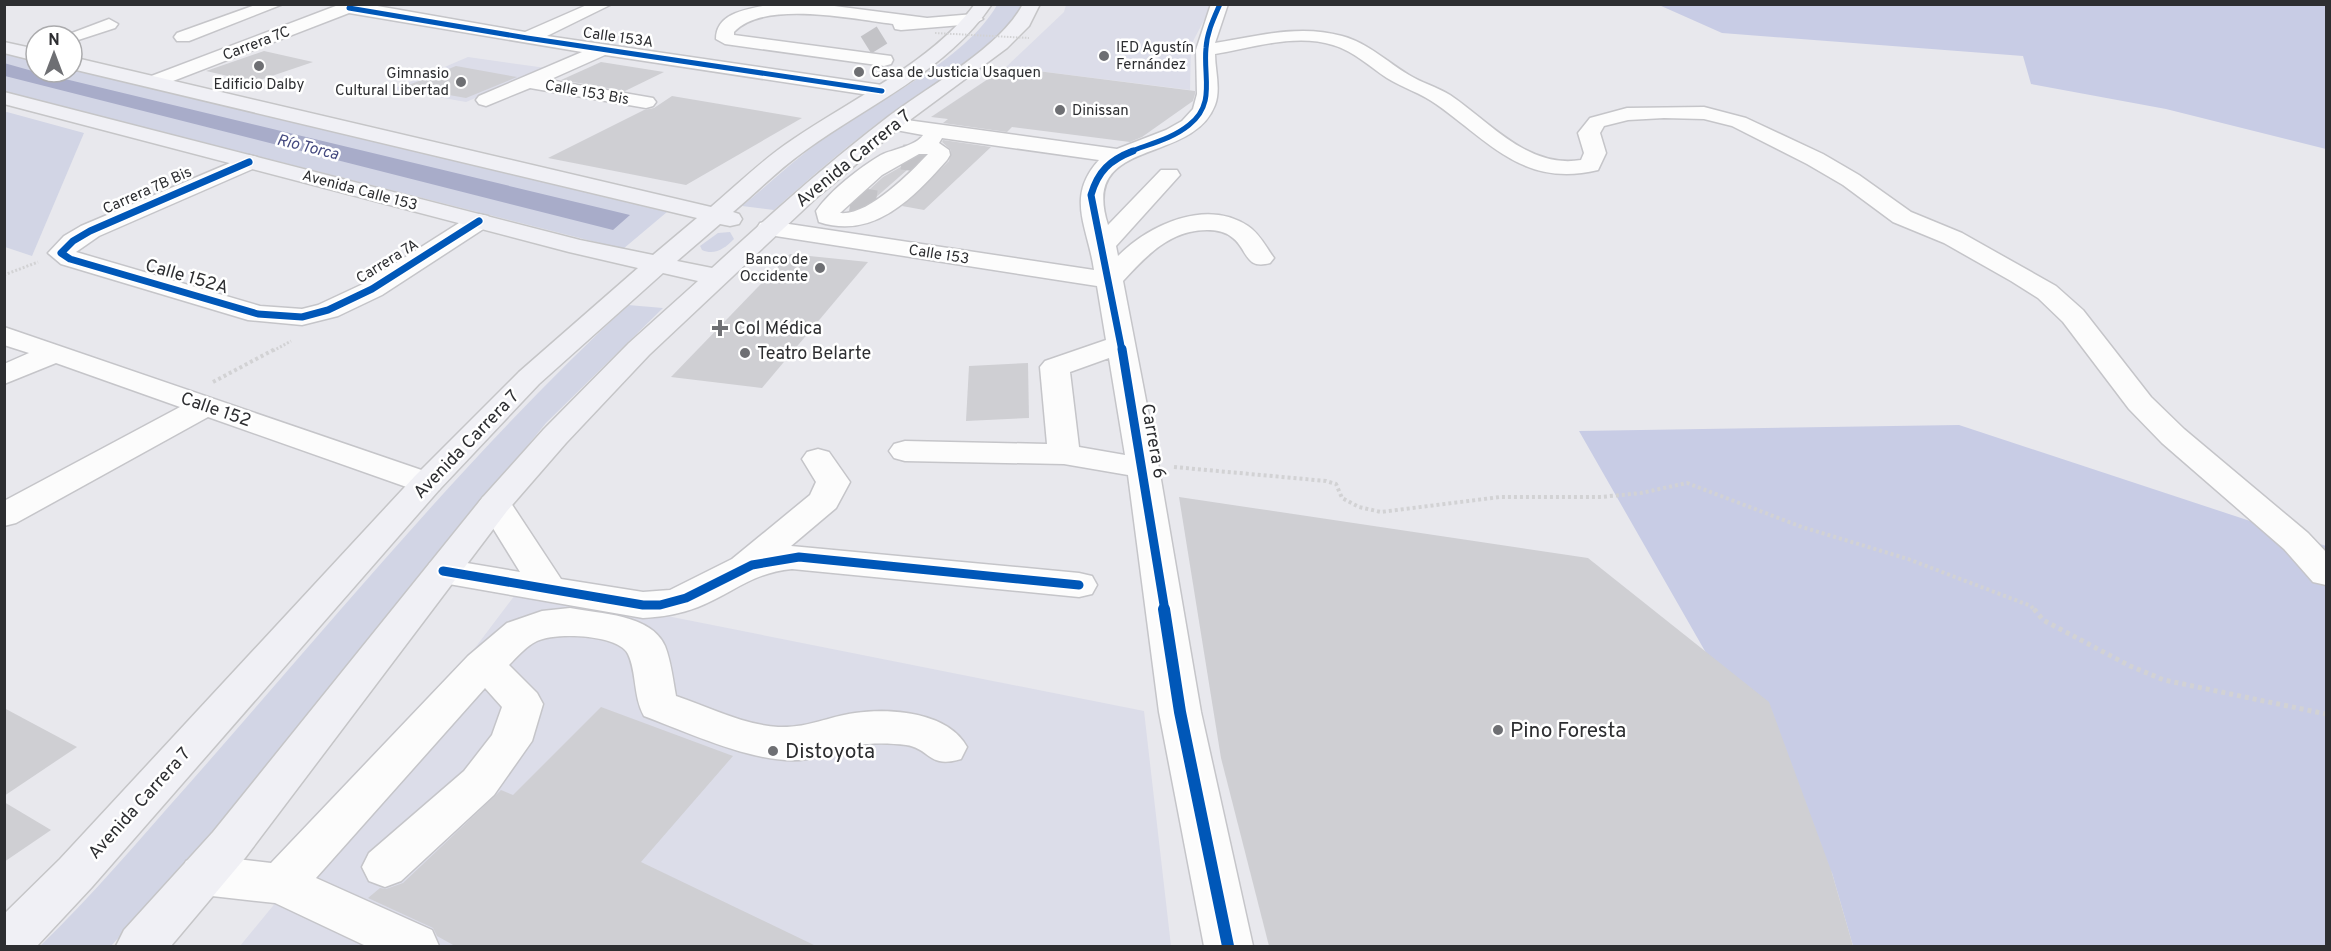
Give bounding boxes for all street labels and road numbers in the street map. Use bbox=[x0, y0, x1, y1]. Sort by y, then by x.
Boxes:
street label: Carrera 7C bbox=[220, 23, 293, 66]
street label: Calle 153A bbox=[581, 24, 654, 53]
street label: Calle 153 Bis bbox=[543, 77, 630, 110]
street label: Avenida Carrera 7 bbox=[791, 105, 917, 213]
street label: Carrera 7B Bis bbox=[100, 163, 195, 219]
street label: Avenida Calle 153 bbox=[300, 167, 419, 216]
street label: Carrera 7A bbox=[353, 236, 422, 289]
street label: Calle 153 bbox=[907, 241, 970, 270]
street label: Calle 152A bbox=[142, 255, 231, 300]
street label: Avenida Carrera 7 bbox=[409, 386, 525, 504]
street label: Calle 152 bbox=[177, 388, 254, 433]
street label: Carrera 6 bbox=[1135, 402, 1170, 481]
street label: Avenida Carrera 7 bbox=[84, 743, 196, 865]

